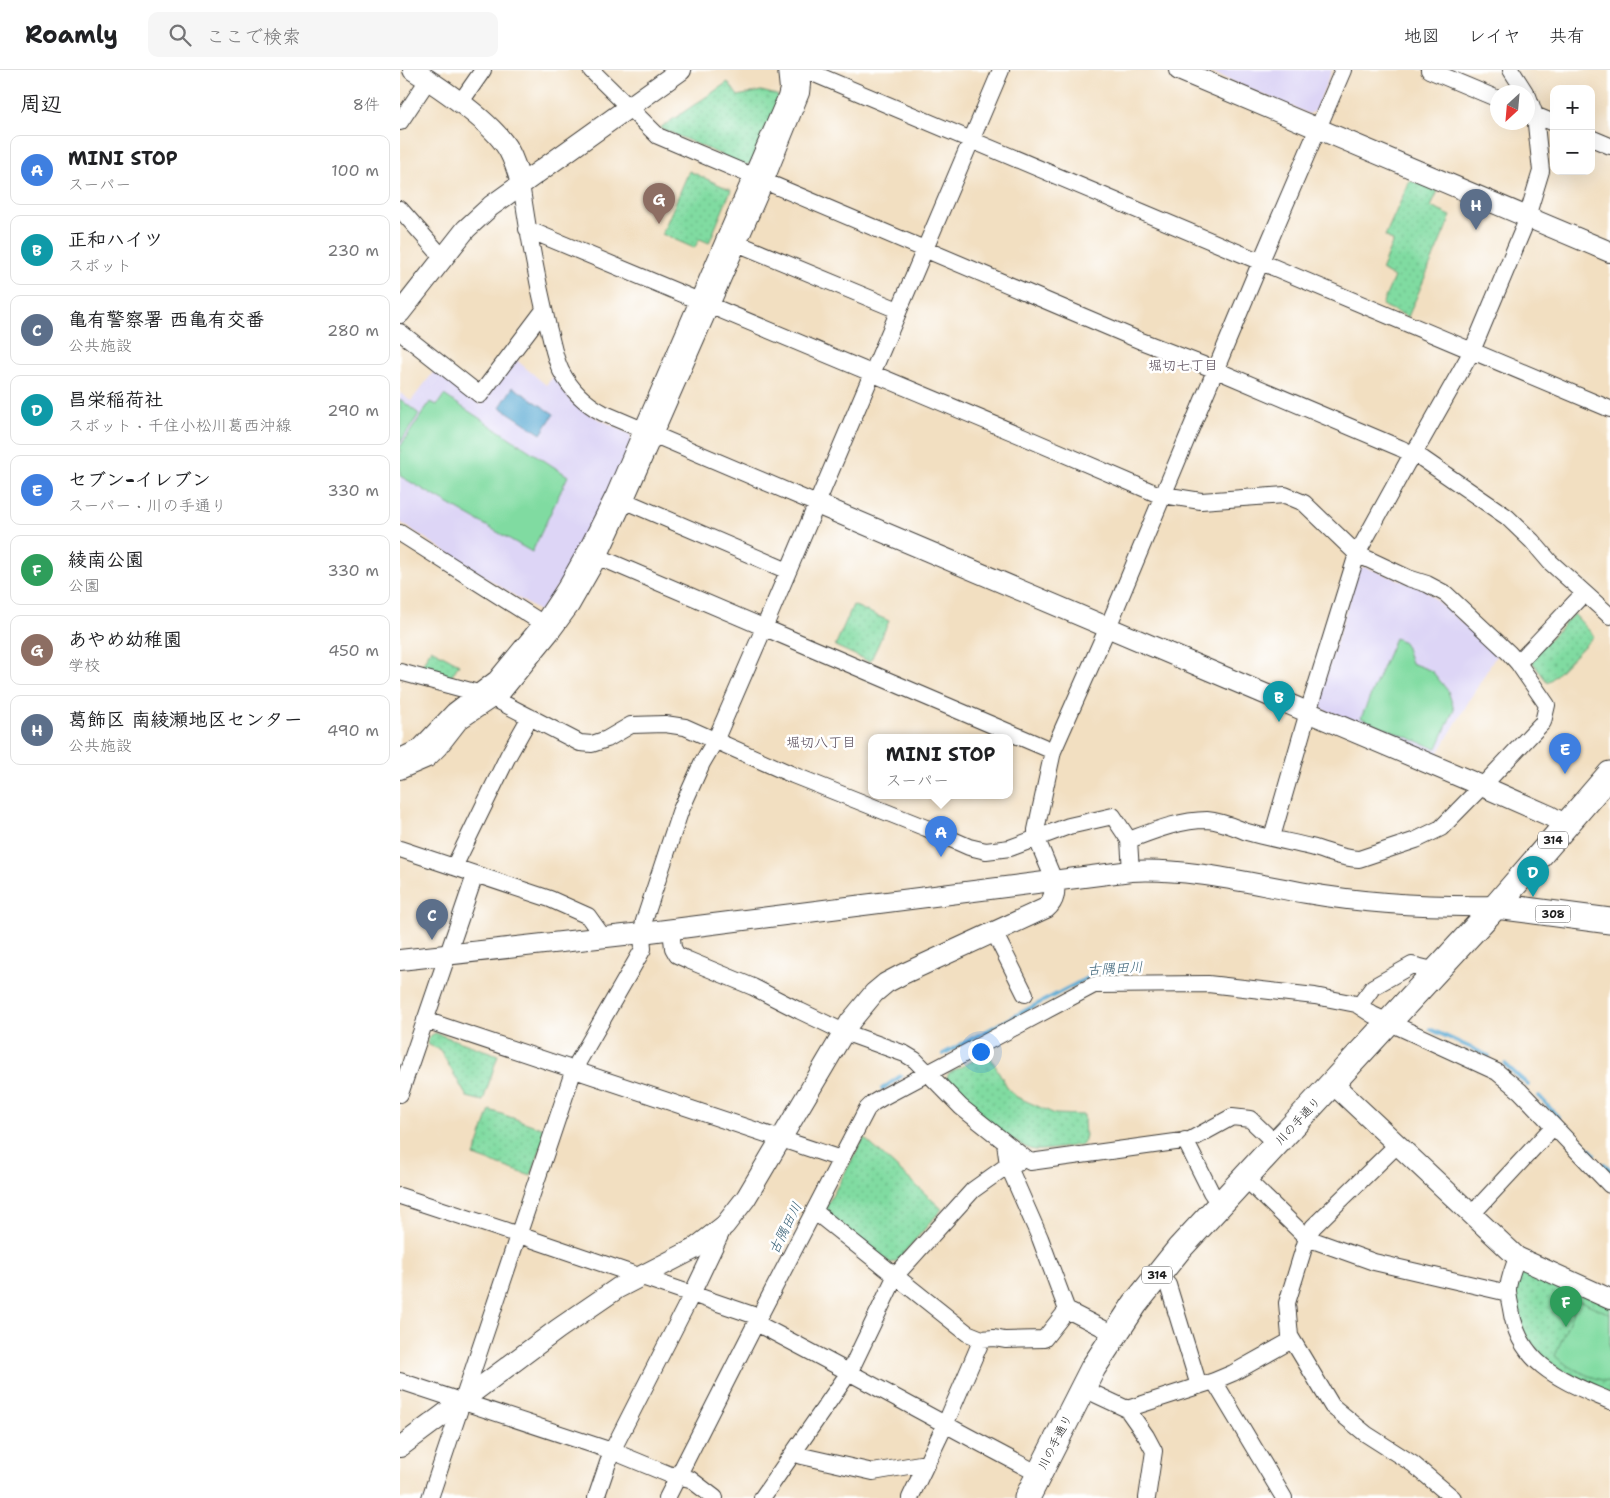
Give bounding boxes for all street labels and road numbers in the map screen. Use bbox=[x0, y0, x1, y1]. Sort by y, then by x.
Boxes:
road number: 314 bbox=[1538, 832, 1568, 848]
road number: 308 bbox=[1536, 906, 1570, 922]
street label: 川の手通り bbox=[1272, 1094, 1324, 1148]
road number: 314 bbox=[1142, 1266, 1172, 1284]
street label: 川の手通り bbox=[1034, 1412, 1076, 1472]

